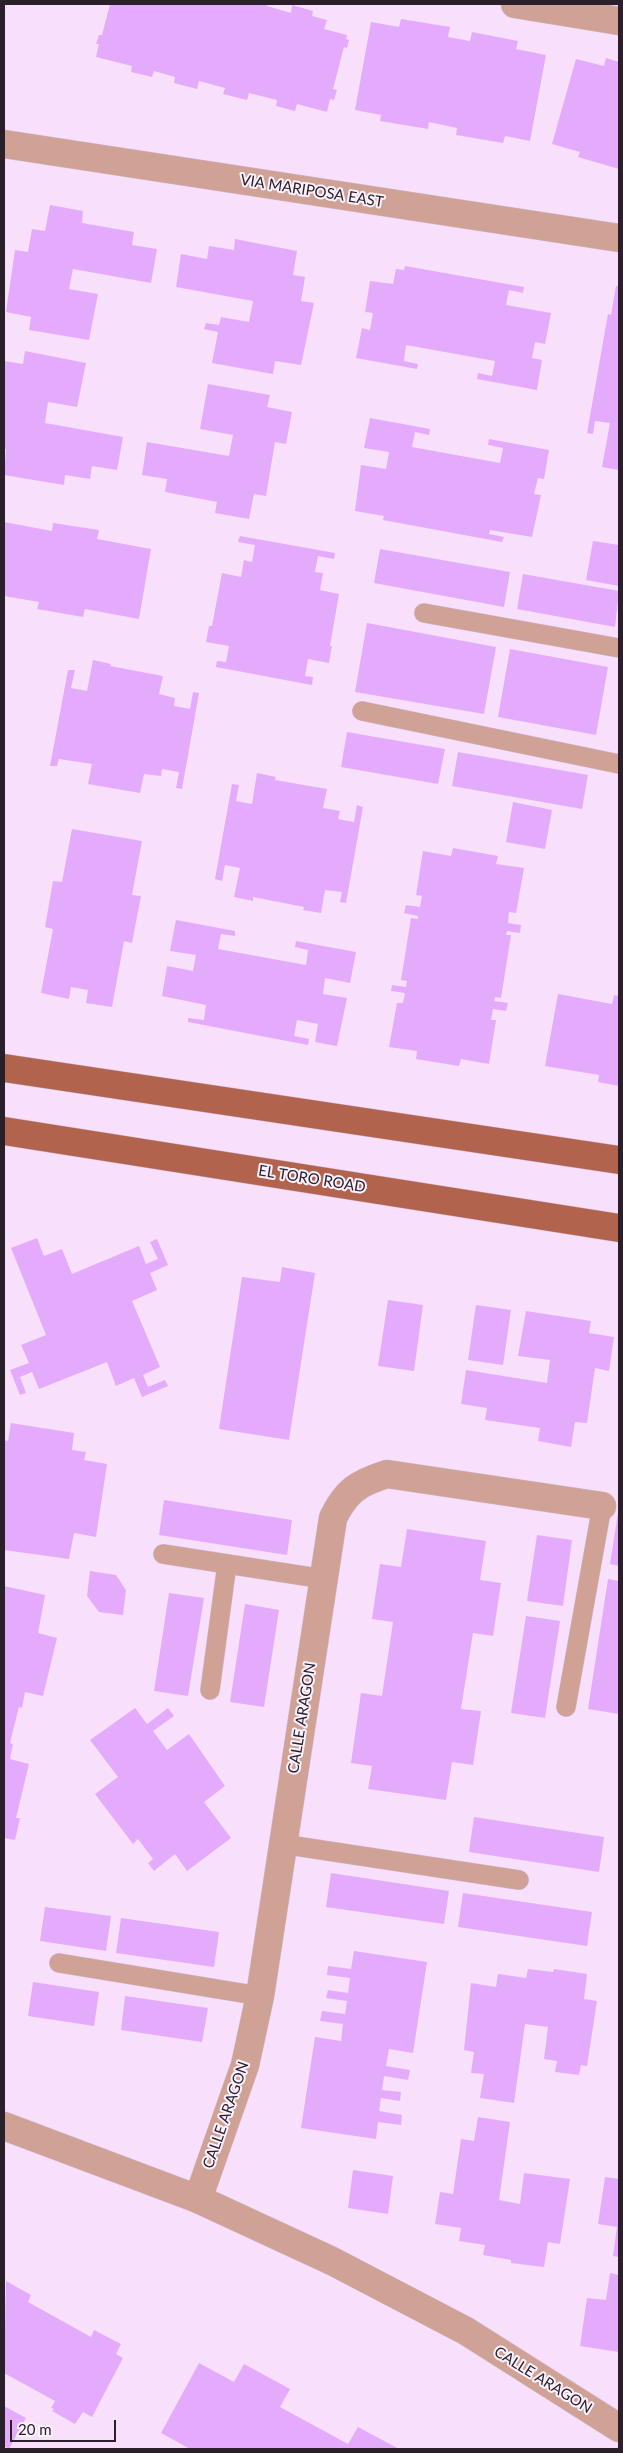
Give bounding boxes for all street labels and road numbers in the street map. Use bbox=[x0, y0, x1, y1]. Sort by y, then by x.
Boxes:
street label: VIA MARIPOSA EAST bbox=[239, 171, 385, 211]
street label: EL TORO ROAD bbox=[257, 1162, 367, 1196]
street label: CALLE ARAGON bbox=[284, 1661, 320, 1775]
street label: CALLE ARAGON bbox=[199, 2059, 253, 2171]
street label: CALLE ARAGON bbox=[491, 2343, 595, 2417]

